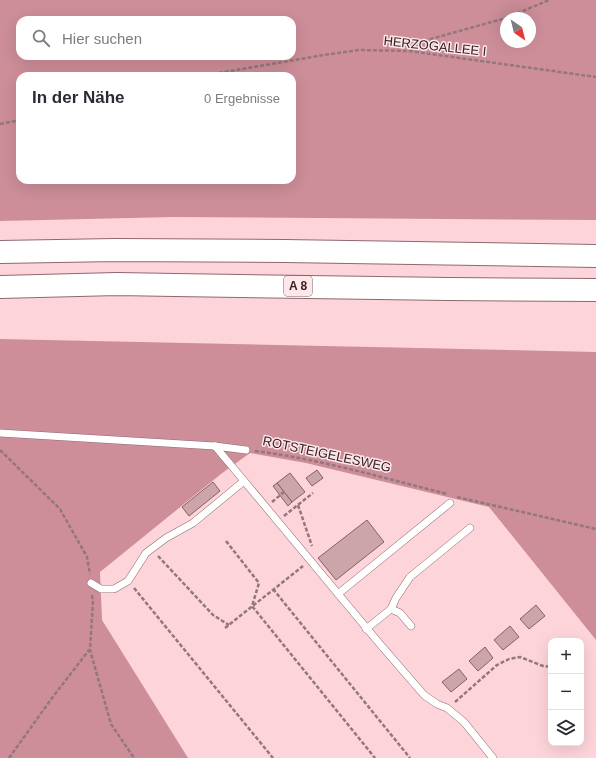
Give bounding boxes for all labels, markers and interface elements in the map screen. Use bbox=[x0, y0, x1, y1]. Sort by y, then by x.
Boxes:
north arrow bbox=[500, 12, 536, 48]
search box bbox=[16, 16, 296, 60]
icon: search bbox=[30, 27, 52, 49]
text: Hier suchen bbox=[62, 30, 142, 47]
street label: HERZOGALLEE I bbox=[383, 33, 487, 59]
text: In der Nähe bbox=[32, 88, 125, 107]
text: 0 Ergebnisse bbox=[204, 91, 280, 106]
road number: A 8 bbox=[284, 276, 312, 296]
street label: ROTSTEIGELESWEG bbox=[261, 433, 393, 475]
map controls bbox=[548, 638, 584, 746]
button: + bbox=[548, 638, 584, 674]
button: − bbox=[548, 674, 584, 710]
button: layers bbox=[548, 710, 584, 746]

